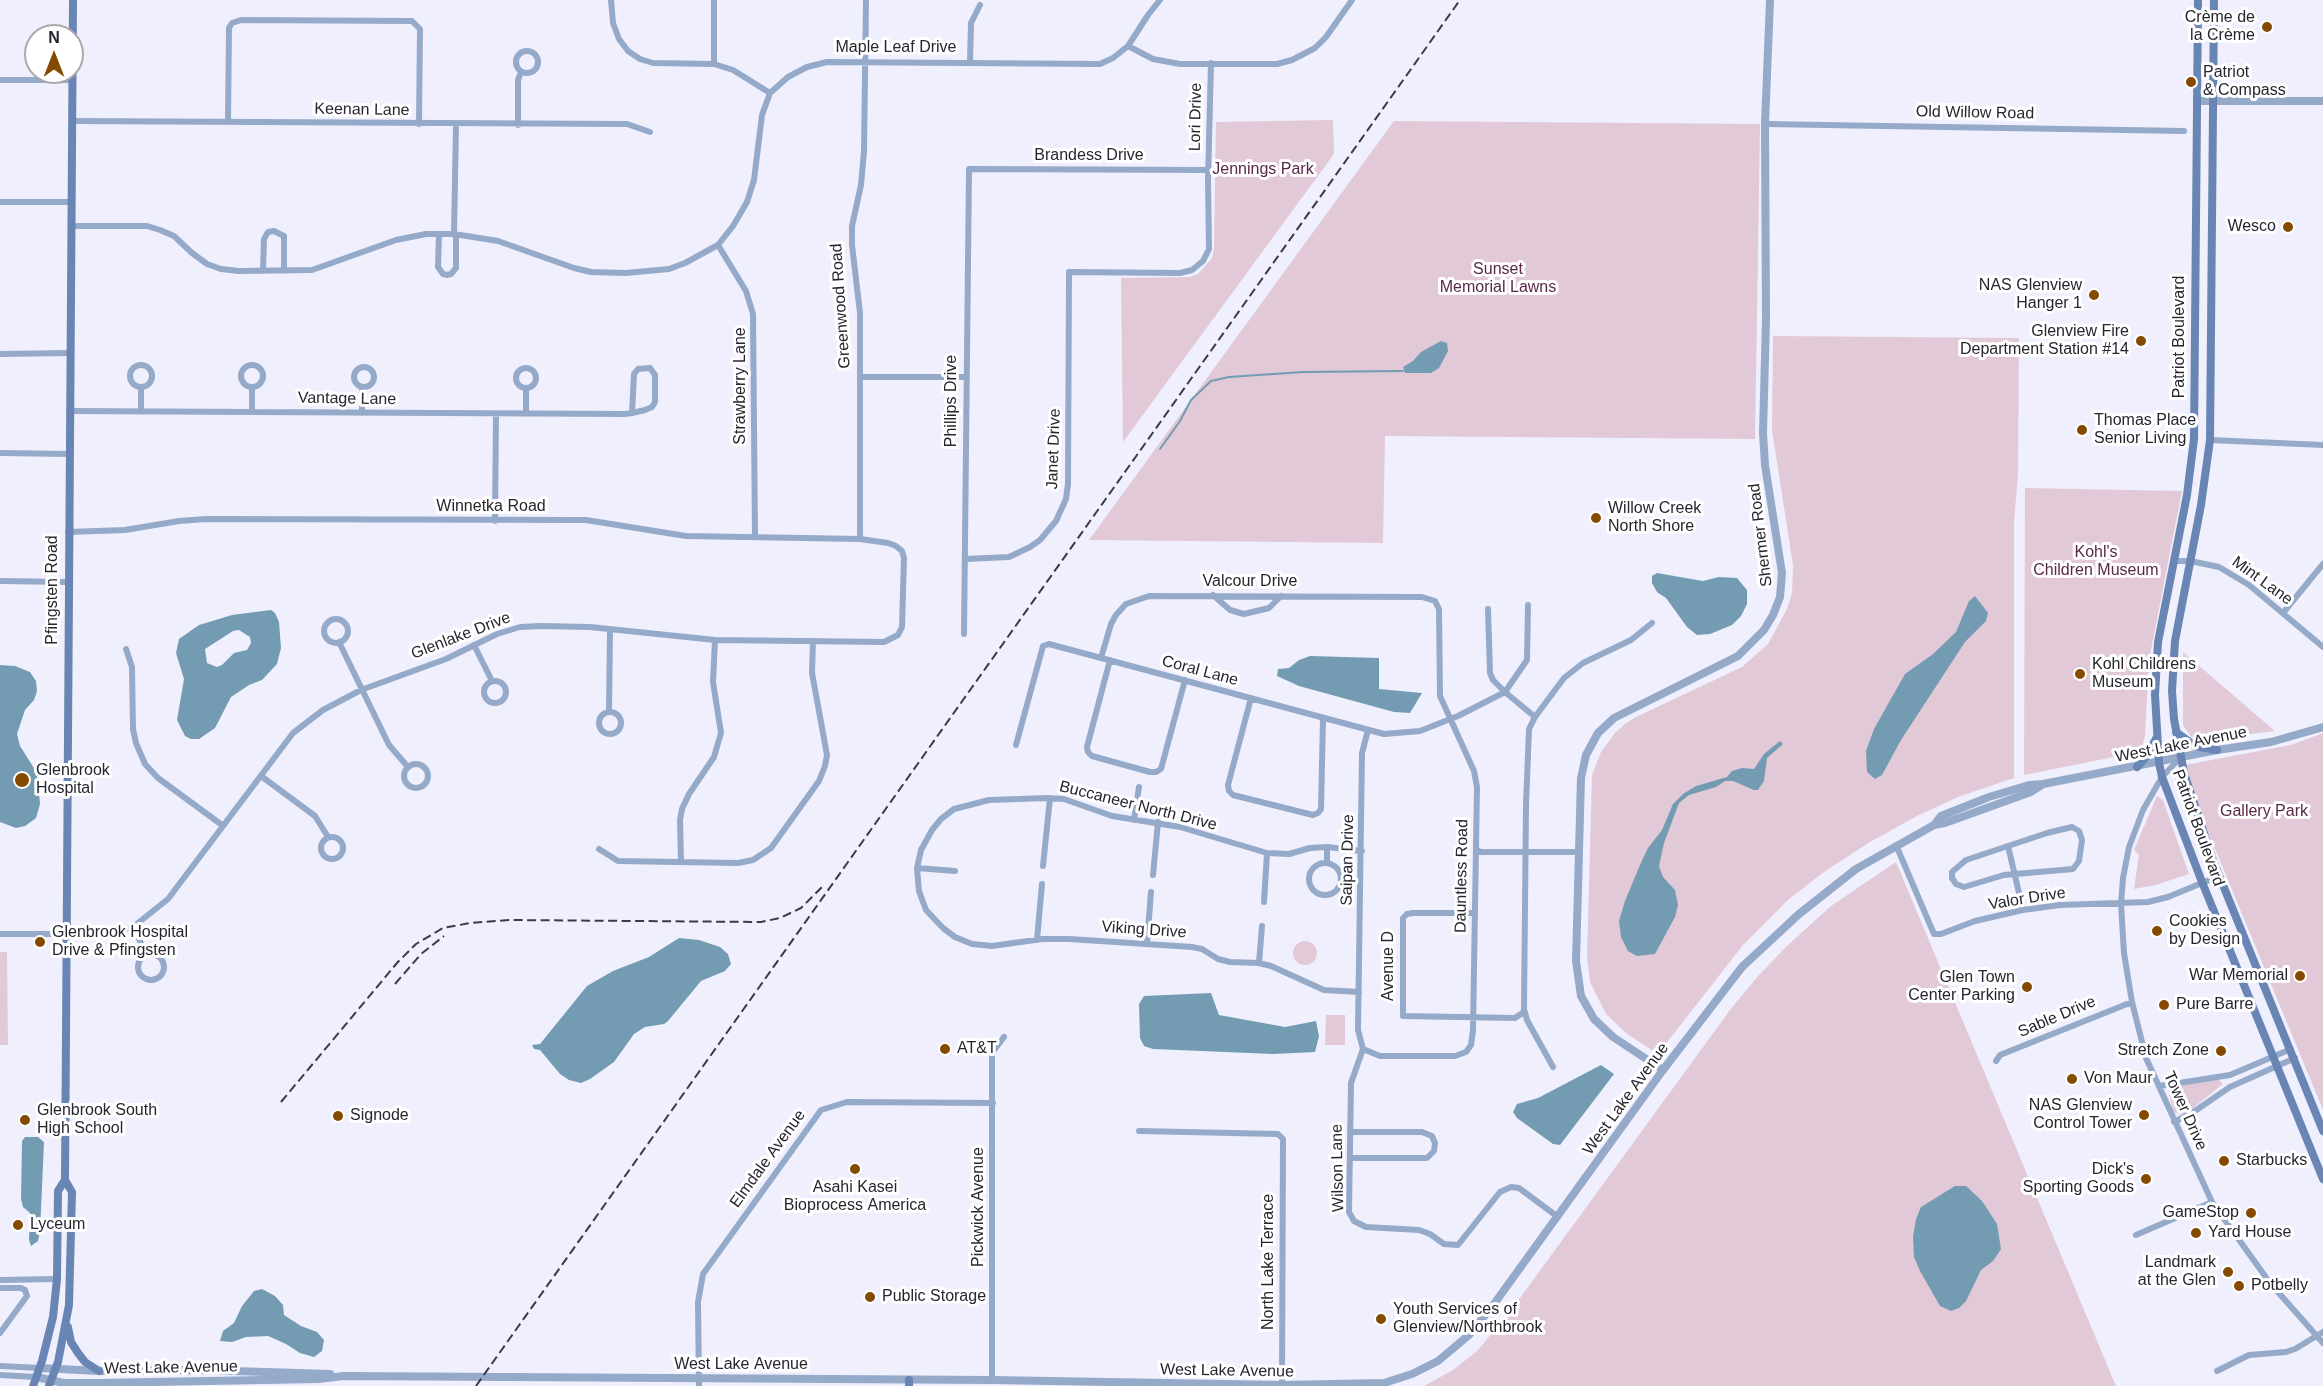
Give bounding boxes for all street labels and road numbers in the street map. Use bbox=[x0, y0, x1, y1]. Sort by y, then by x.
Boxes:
street label: Maple Leaf Drive bbox=[836, 38, 956, 58]
street label: Lori Drive bbox=[1186, 83, 1206, 151]
street label: Keenan Lane bbox=[314, 100, 410, 120]
street label: Old Willow Road bbox=[1916, 102, 2034, 124]
street label: Brandess Drive bbox=[1034, 146, 1144, 166]
street label: Greenwood Road bbox=[827, 243, 855, 369]
street label: Patriot Boulevard bbox=[2170, 276, 2190, 398]
street label: Strawberry Lane bbox=[731, 327, 751, 445]
street label: Phillips Drive bbox=[942, 355, 962, 447]
street label: Vantage Lane bbox=[298, 389, 396, 409]
street label: Janet Drive bbox=[1043, 408, 1065, 490]
street label: Shermer Road bbox=[1745, 482, 1777, 588]
street label: Winnetka Road bbox=[436, 497, 546, 517]
street label: Pfingsten Road bbox=[43, 535, 63, 645]
street label: Mint Lane bbox=[2228, 553, 2296, 609]
street label: Valcour Drive bbox=[1203, 572, 1297, 592]
street label: Glenlake Drive bbox=[409, 608, 513, 664]
street label: Coral Lane bbox=[1160, 652, 1240, 690]
street label: West Lake Avenue bbox=[2114, 723, 2248, 767]
street label: Patriot Boulevard bbox=[2168, 767, 2228, 889]
street label: Buccaneer North Drive bbox=[1057, 777, 1219, 835]
street label: Saipan Drive bbox=[1338, 814, 1358, 906]
street label: Dauntless Road bbox=[1451, 819, 1473, 933]
street label: Valor Drive bbox=[1987, 883, 2067, 915]
street label: Viking Drive bbox=[1101, 917, 1187, 943]
street label: Avenue D bbox=[1379, 931, 1399, 1001]
street label: Sable Drive bbox=[2015, 992, 2099, 1042]
street label: West Lake Avenue bbox=[1579, 1039, 1673, 1159]
street label: Tower Drive bbox=[2159, 1069, 2211, 1153]
street label: Elmdale Avenue bbox=[726, 1106, 810, 1212]
street label: Wilson Lane bbox=[1328, 1124, 1348, 1212]
street label: Pickwick Avenue bbox=[969, 1147, 989, 1267]
street label: North Lake Terrace bbox=[1259, 1194, 1279, 1330]
street label: West Lake Avenue bbox=[674, 1355, 808, 1375]
street label: West Lake Avenue bbox=[104, 1357, 238, 1379]
street label: West Lake Avenue bbox=[1160, 1360, 1294, 1382]

